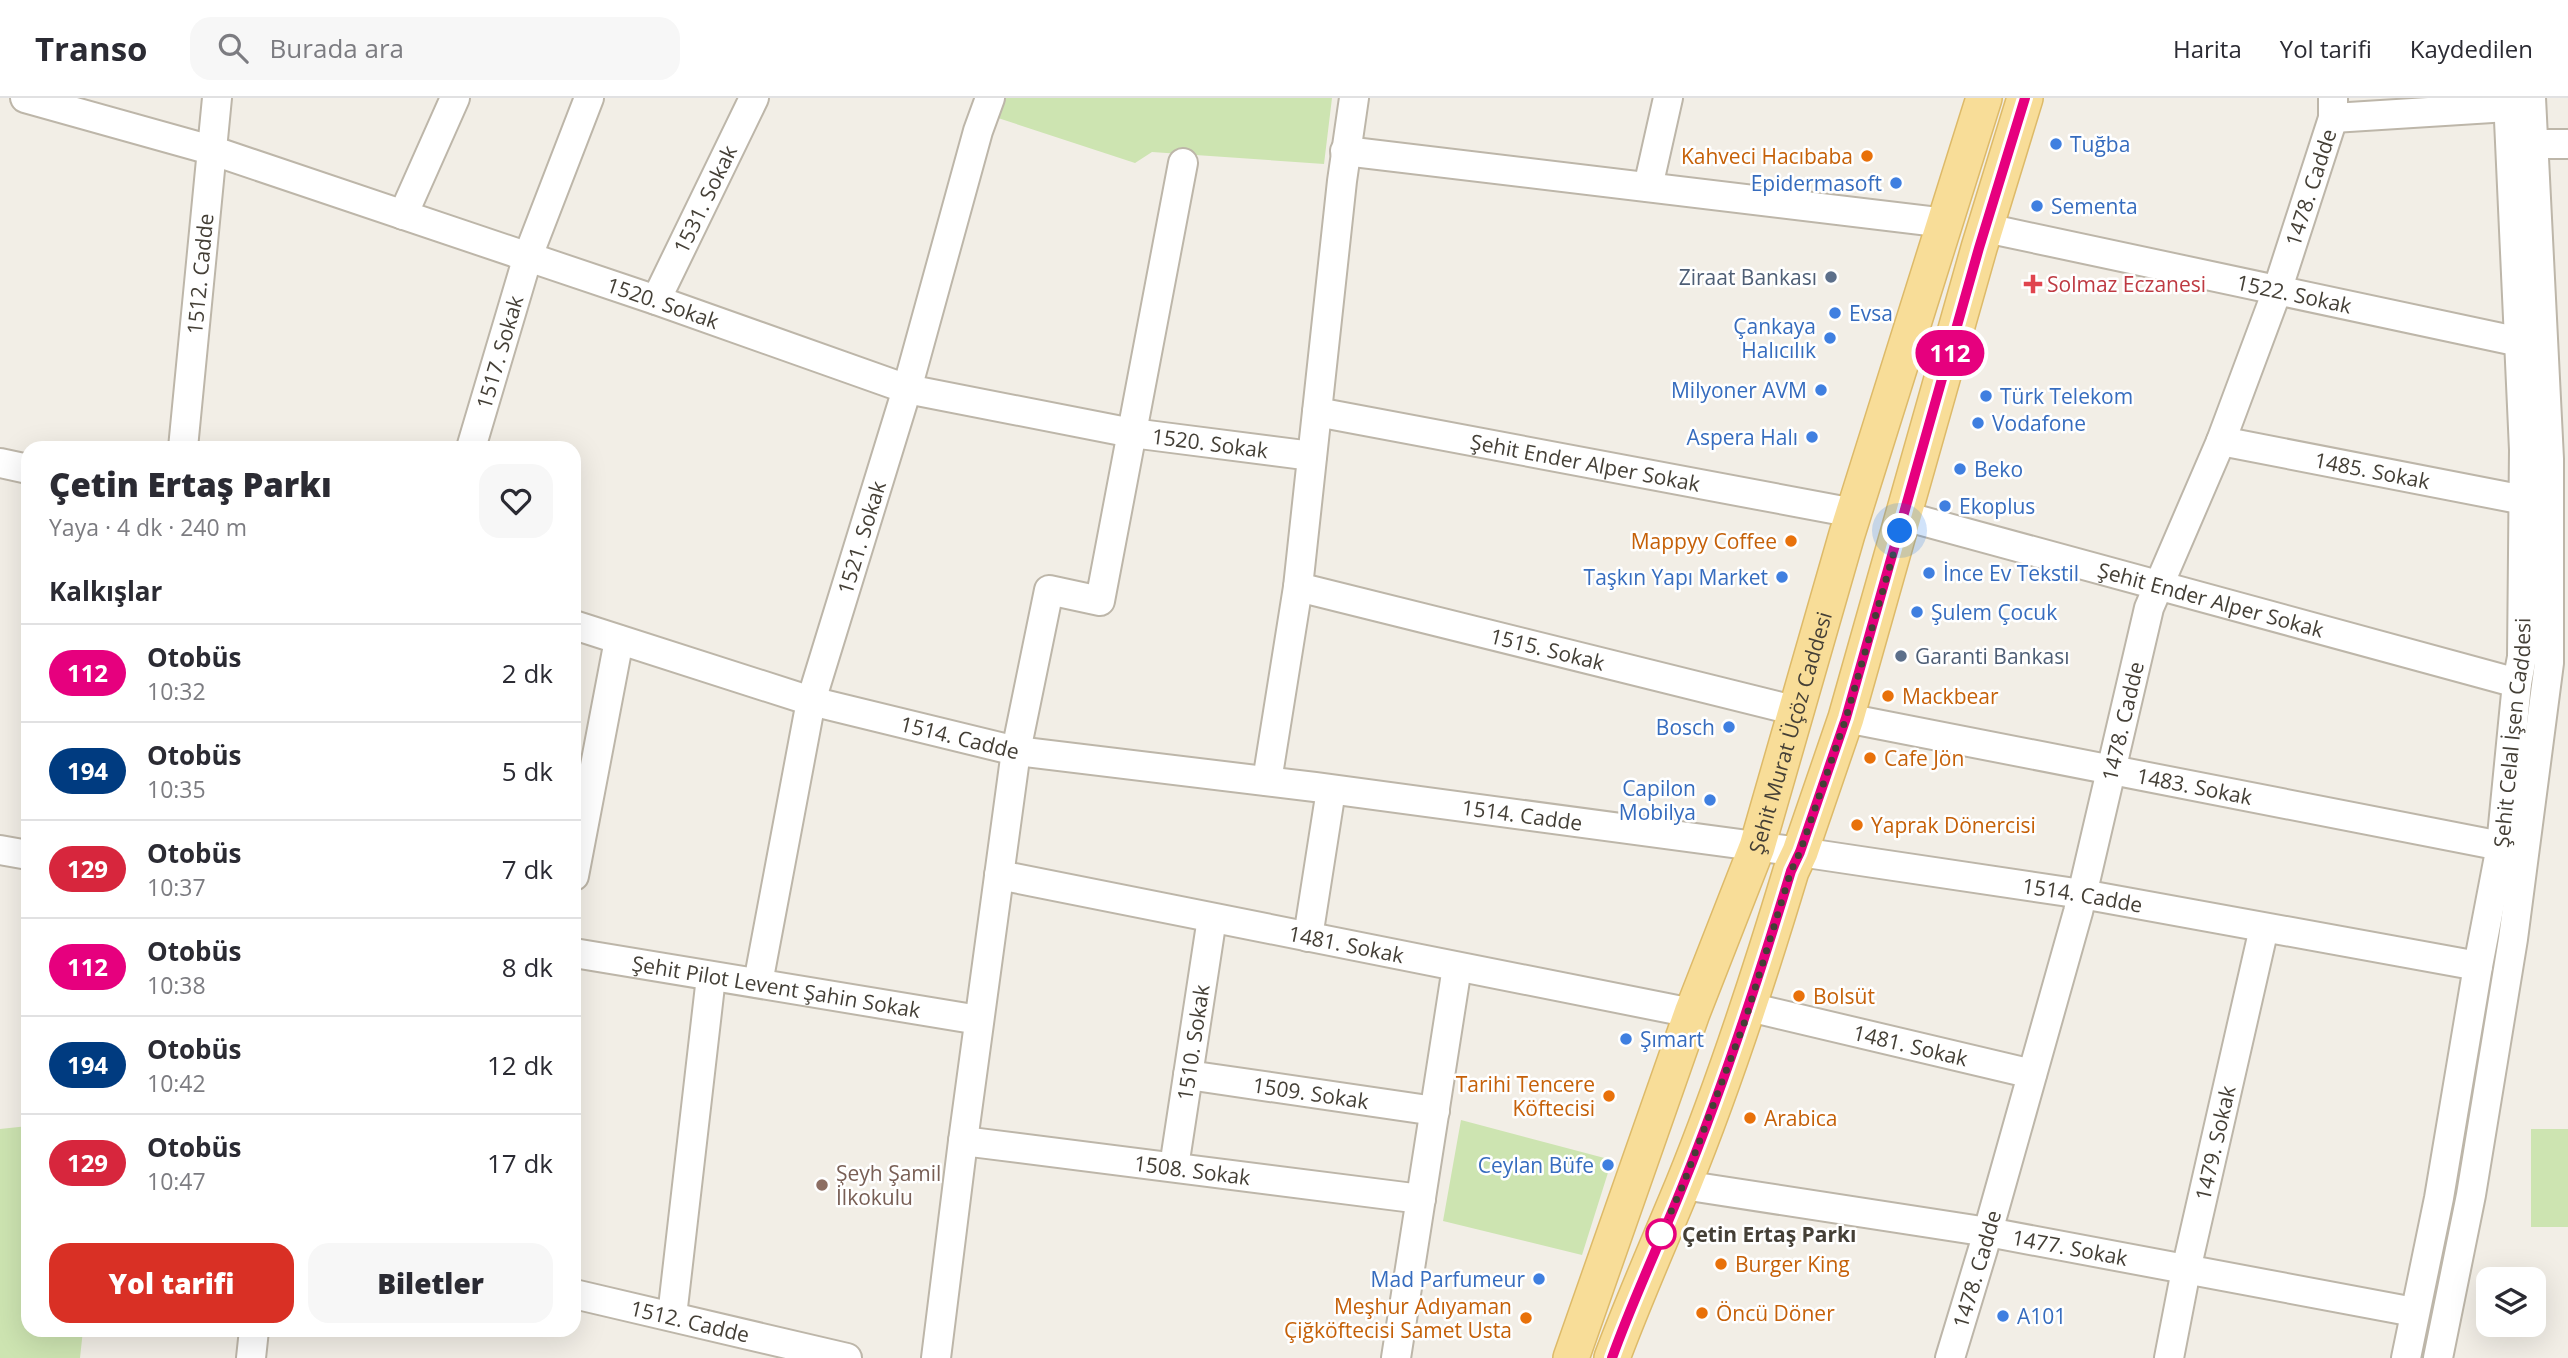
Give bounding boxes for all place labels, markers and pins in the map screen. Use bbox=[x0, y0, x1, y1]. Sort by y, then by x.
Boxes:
place label: Tuğba bbox=[2070, 130, 2130, 158]
marker: Tuğba bbox=[2048, 136, 2064, 152]
place label: Kahveci Hacıbaba bbox=[1681, 142, 1853, 170]
marker: Kahveci Hacıbaba bbox=[1859, 148, 1875, 164]
place label: Epidermasoft bbox=[1751, 169, 1882, 197]
marker: Epidermasoft bbox=[1888, 175, 1904, 191]
place label: Sementa bbox=[2051, 192, 2138, 220]
marker: Sementa bbox=[2029, 198, 2045, 214]
place label: Ziraat Bankası bbox=[1679, 263, 1817, 291]
marker: Ziraat Bankası bbox=[1823, 269, 1839, 285]
place label: Solmaz Eczanesi bbox=[2047, 270, 2206, 298]
marker: Solmaz Eczanesi bbox=[2025, 276, 2041, 292]
place label: Evsa bbox=[1849, 299, 1893, 327]
marker: Evsa bbox=[1827, 305, 1843, 321]
place label: Çankaya Halıcılık bbox=[1733, 312, 1816, 364]
marker: Çankaya Halıcılık bbox=[1822, 330, 1838, 346]
place label: Milyoner AVM bbox=[1671, 376, 1807, 404]
marker: Milyoner AVM bbox=[1813, 382, 1829, 398]
place label: Türk Telekom bbox=[2000, 382, 2133, 410]
marker: Türk Telekom bbox=[1978, 388, 1994, 404]
place label: Vodafone bbox=[1992, 409, 2086, 437]
marker: Vodafone bbox=[1970, 415, 1986, 431]
place label: Aspera Halı bbox=[1687, 423, 1798, 451]
marker: Aspera Halı bbox=[1804, 429, 1820, 445]
place label: Beko bbox=[1974, 455, 2023, 483]
marker: Beko bbox=[1952, 461, 1968, 477]
place label: Ekoplus bbox=[1959, 492, 2035, 520]
marker: Ekoplus bbox=[1937, 498, 1953, 514]
place label: Mappyy Coffee bbox=[1631, 527, 1777, 555]
marker: Mappyy Coffee bbox=[1783, 533, 1799, 549]
place label: İnce Ev Tekstil bbox=[1943, 559, 2079, 587]
place label: Taşkın Yapı Market bbox=[1584, 563, 1768, 591]
marker: İnce Ev Tekstil bbox=[1921, 565, 1937, 581]
marker: Taşkın Yapı Market bbox=[1774, 569, 1790, 585]
place label: Şulem Çocuk bbox=[1931, 598, 2057, 626]
marker: Şulem Çocuk bbox=[1909, 604, 1925, 620]
place label: Garanti Bankası bbox=[1915, 642, 2069, 670]
marker: Garanti Bankası bbox=[1893, 648, 1909, 664]
place label: Mackbear bbox=[1902, 682, 1999, 710]
marker: Mackbear bbox=[1880, 688, 1896, 704]
place label: Bosch bbox=[1656, 713, 1715, 741]
marker: Bosch bbox=[1721, 719, 1737, 735]
place label: Cafe Jön bbox=[1884, 744, 1964, 772]
marker: Cafe Jön bbox=[1862, 750, 1878, 766]
place label: Capilon Mobilya bbox=[1619, 774, 1696, 826]
marker: Capilon Mobilya bbox=[1702, 792, 1718, 808]
place label: Yaprak Dönercisi bbox=[1871, 811, 2036, 839]
marker: Yaprak Dönercisi bbox=[1849, 817, 1865, 833]
place label: Bolsüt bbox=[1813, 982, 1875, 1010]
marker: Bolsüt bbox=[1791, 988, 1807, 1004]
place label: Şımart bbox=[1640, 1025, 1704, 1053]
marker: Şımart bbox=[1618, 1031, 1634, 1047]
place label: Tarihi Tencere Köftecisi bbox=[1456, 1070, 1595, 1122]
marker: Tarihi Tencere Köftecisi bbox=[1601, 1088, 1617, 1104]
place label: Arabica bbox=[1764, 1104, 1837, 1132]
marker: Arabica bbox=[1742, 1110, 1758, 1126]
place label: Ceylan Büfe bbox=[1478, 1151, 1594, 1179]
marker: Ceylan Büfe bbox=[1600, 1157, 1616, 1173]
place label: Şeyh Şamil İlkokulu bbox=[836, 1159, 941, 1211]
marker: Şeyh Şamil İlkokulu bbox=[814, 1177, 830, 1193]
marker: Çetin Ertaş Parkı bbox=[1646, 1219, 1676, 1249]
place label: Çetin Ertaş Parkı bbox=[1682, 1220, 1856, 1248]
place label: Burger King bbox=[1735, 1250, 1850, 1278]
marker: Burger King bbox=[1713, 1256, 1729, 1272]
place label: Mad Parfumeur bbox=[1371, 1265, 1525, 1293]
marker: Mad Parfumeur bbox=[1531, 1271, 1547, 1287]
place label: Meşhur Adıyaman Çiğköftecisi Samet Usta bbox=[1284, 1292, 1512, 1344]
place label: Öncü Döner bbox=[1716, 1299, 1835, 1327]
place label: A101 bbox=[2017, 1302, 2066, 1330]
marker: Öncü Döner bbox=[1694, 1305, 1710, 1321]
marker: A101 bbox=[1995, 1308, 2011, 1324]
marker: Meşhur Adıyaman Çiğköftecisi Samet Usta bbox=[1518, 1310, 1534, 1326]

